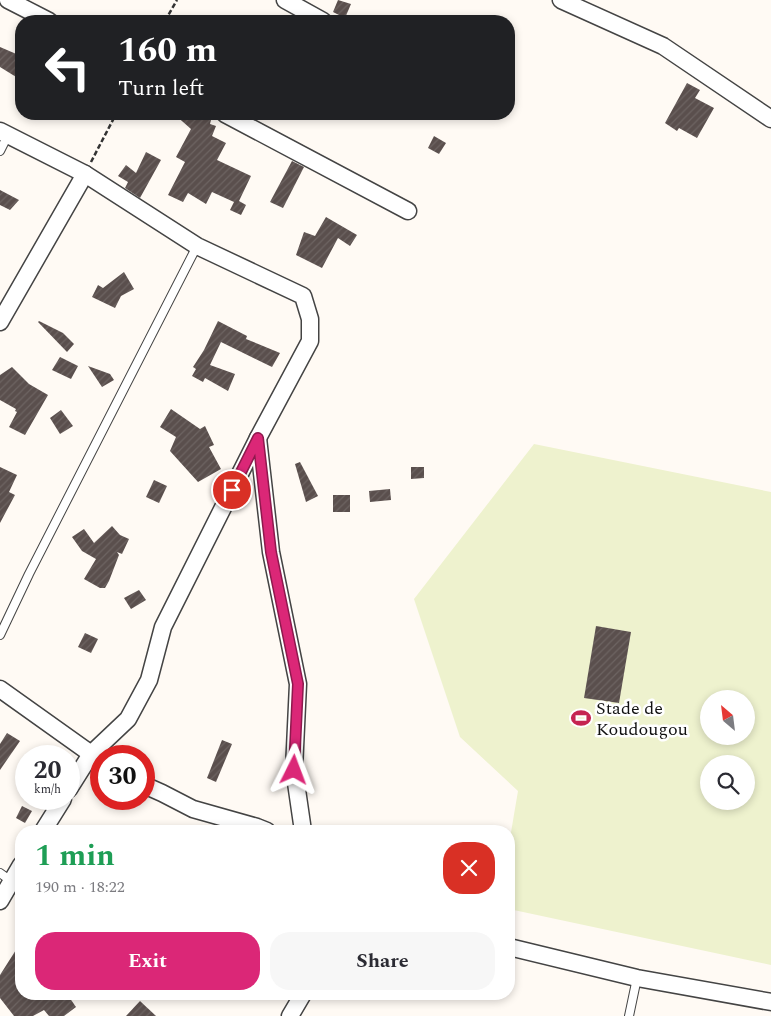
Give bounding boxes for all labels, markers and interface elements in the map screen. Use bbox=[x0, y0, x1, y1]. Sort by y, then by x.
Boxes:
text: 160 m bbox=[118, 24, 217, 77]
icon: left bbox=[35, 35, 100, 100]
text: Turn left bbox=[118, 72, 204, 105]
pin bbox=[211, 469, 253, 511]
icon: arrive bbox=[218, 476, 246, 504]
north arrow bbox=[700, 690, 755, 745]
map controls bbox=[700, 690, 755, 810]
place label: Stade de Koudougou bbox=[596, 695, 688, 743]
sports icon: Stade de Koudougou bbox=[570, 707, 592, 729]
position arrow bbox=[267, 743, 319, 795]
speed limit sign: 30 bbox=[90, 745, 155, 810]
text: 20 bbox=[33, 752, 62, 790]
button: search bbox=[700, 755, 755, 810]
text: km/h bbox=[34, 780, 61, 799]
text: 1 min bbox=[35, 833, 115, 879]
button: close bbox=[443, 842, 495, 894]
text: 190 m · 18:22 bbox=[35, 875, 125, 899]
button: Exit bbox=[35, 932, 260, 990]
button: Share bbox=[270, 932, 495, 990]

